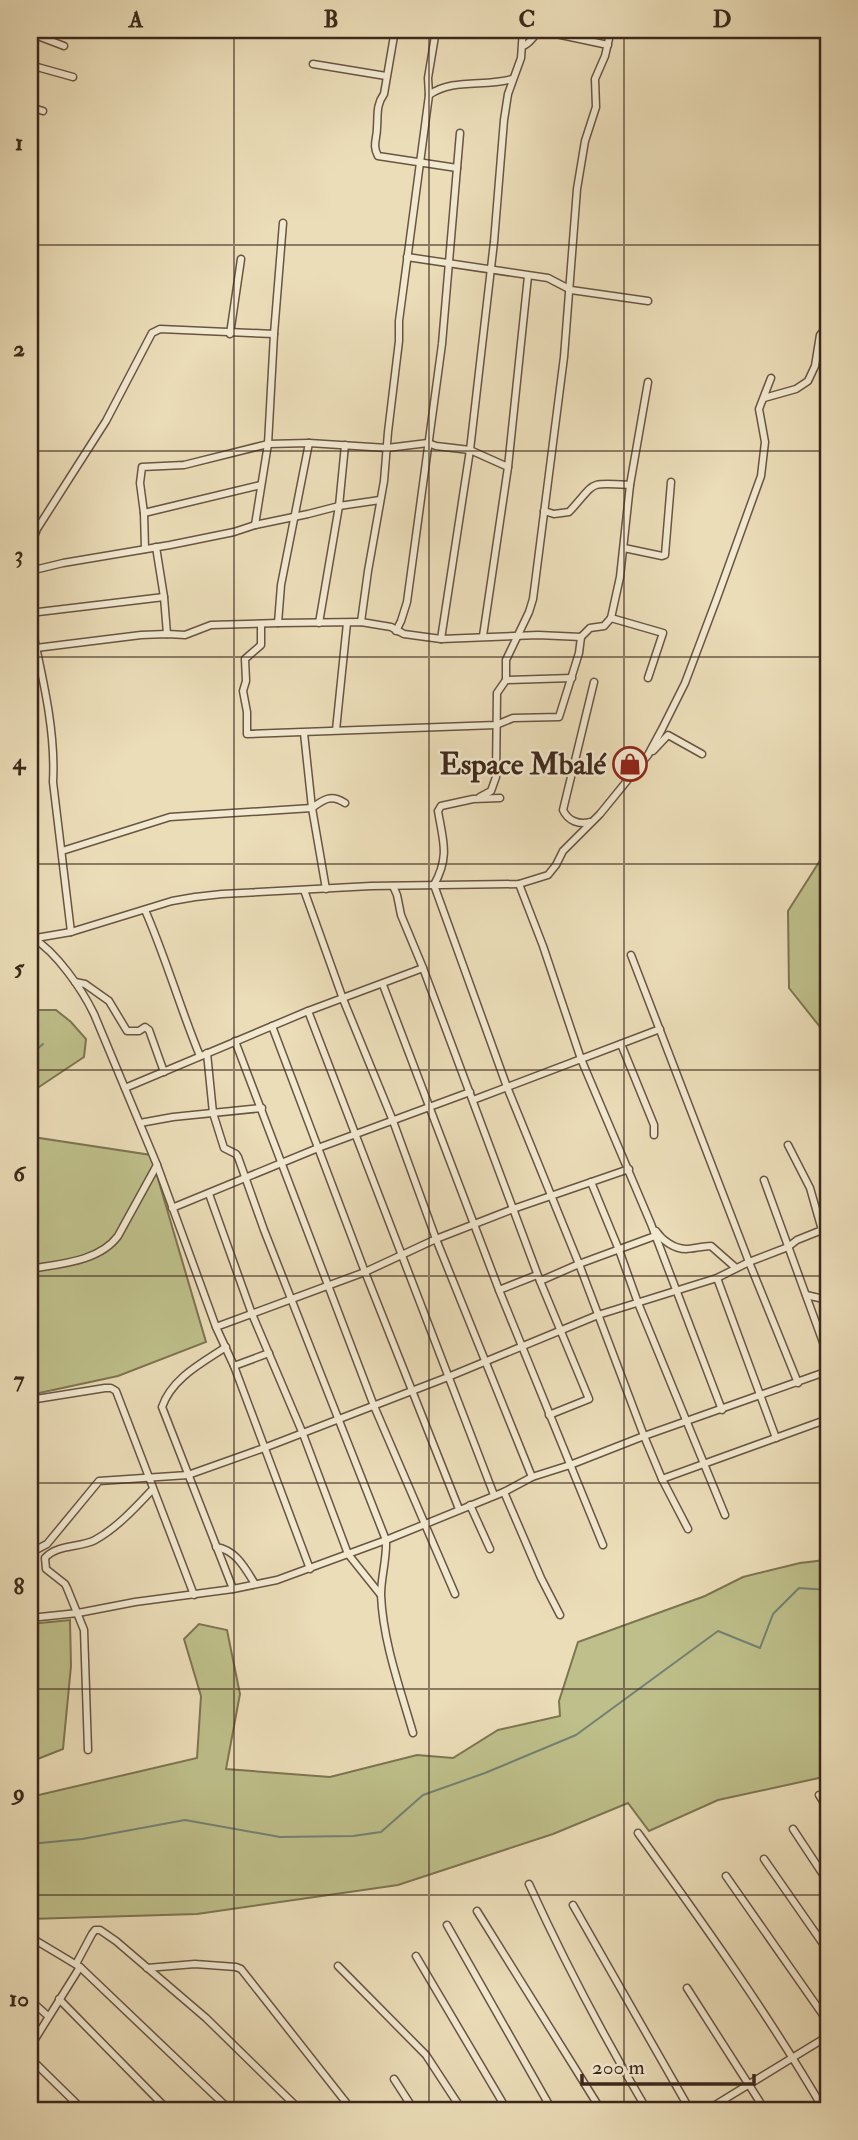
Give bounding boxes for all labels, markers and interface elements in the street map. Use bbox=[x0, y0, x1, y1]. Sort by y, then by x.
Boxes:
text: A bbox=[128, 5, 144, 34]
text: B bbox=[323, 5, 339, 34]
text: C bbox=[519, 5, 535, 34]
text: D bbox=[713, 5, 731, 34]
text: 1 bbox=[15, 128, 23, 157]
text: 2 bbox=[13, 334, 25, 363]
text: 3 bbox=[15, 540, 23, 569]
shop icon: Espace Mbalé bbox=[611, 745, 649, 783]
place label: Espace Mbalé bbox=[439, 746, 607, 783]
text: 4 bbox=[12, 747, 27, 776]
text: 5 bbox=[14, 953, 25, 982]
text: 6 bbox=[13, 1159, 27, 1188]
text: 7 bbox=[14, 1365, 25, 1394]
text: 8 bbox=[14, 1572, 25, 1601]
text: 9 bbox=[11, 1778, 25, 1807]
text: 10 bbox=[9, 1984, 29, 2013]
scale bar bbox=[582, 2042, 753, 2086]
text: 200 m bbox=[592, 2054, 645, 2081]

